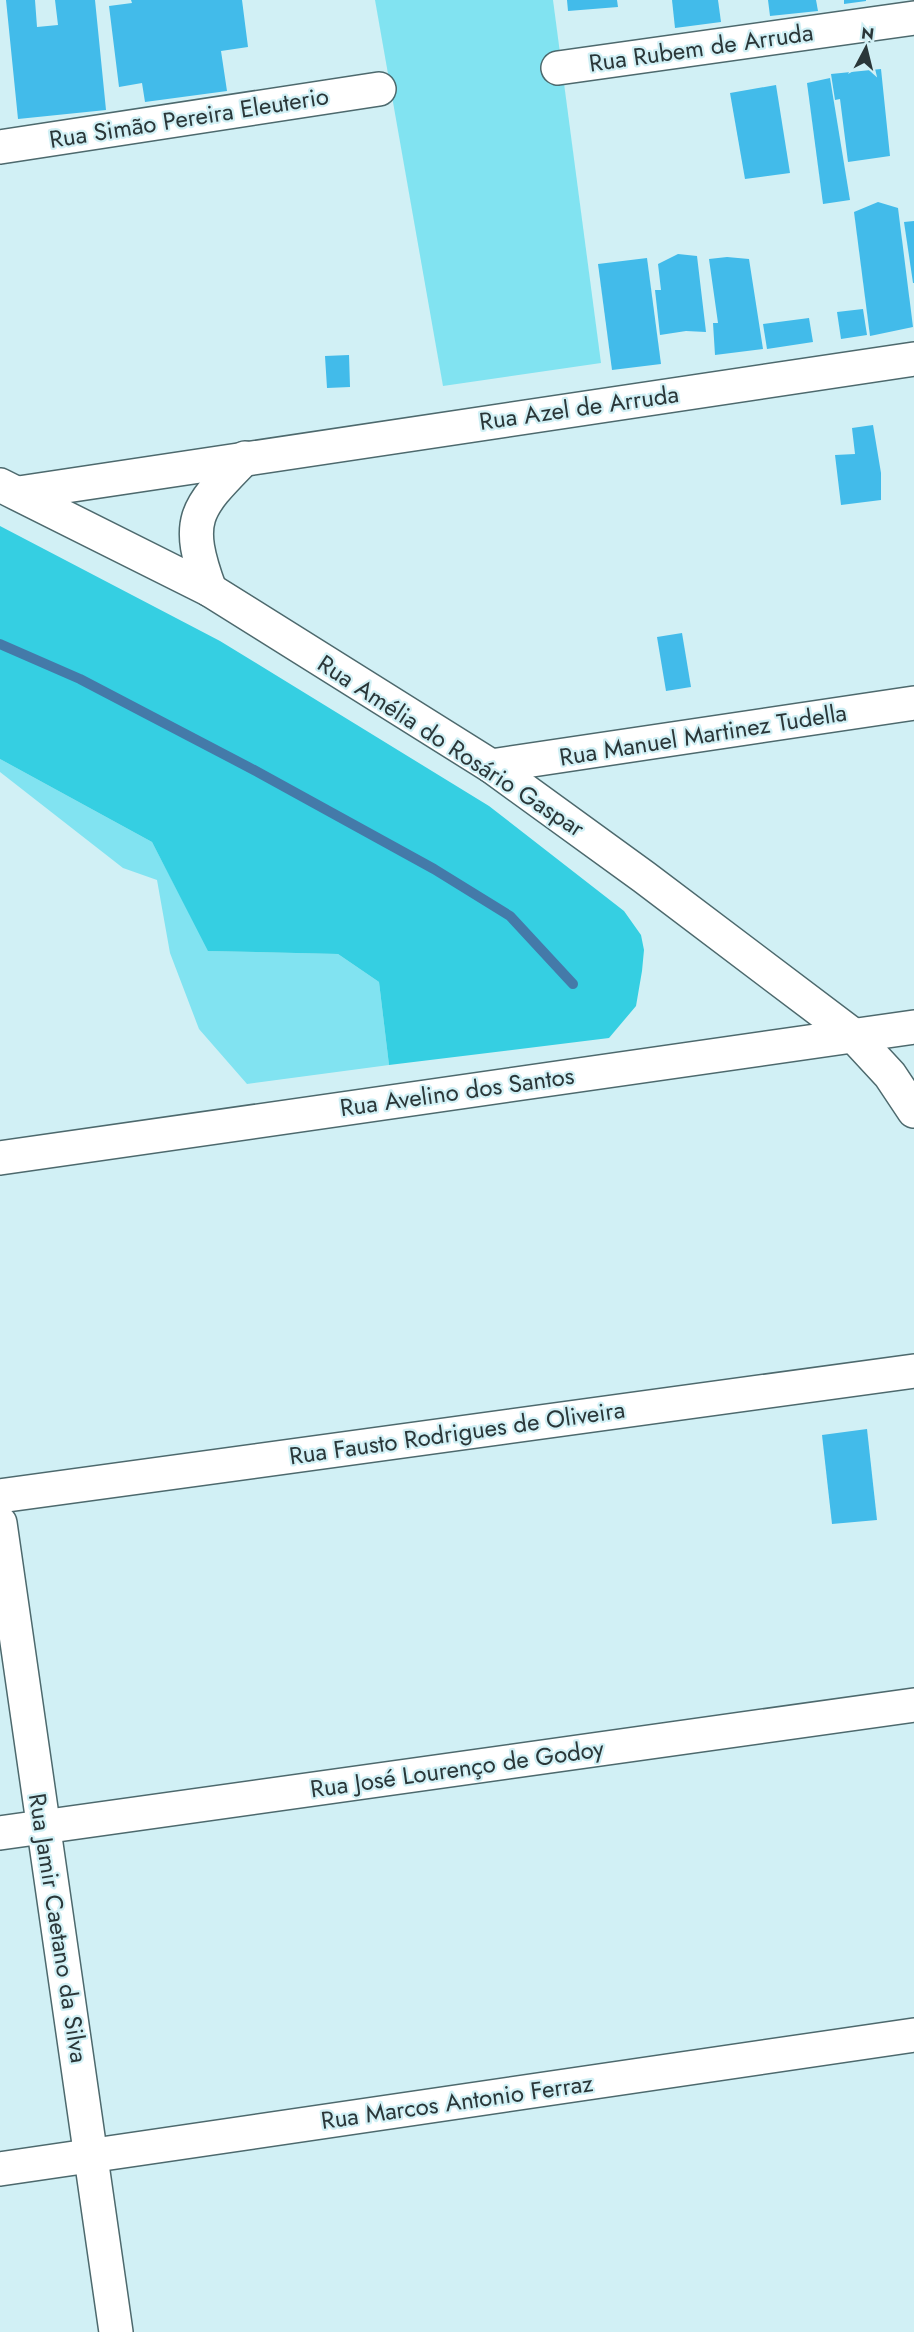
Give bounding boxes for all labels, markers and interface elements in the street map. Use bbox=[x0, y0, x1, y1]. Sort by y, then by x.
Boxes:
street label: Rua Rubem de Arruda bbox=[587, 14, 815, 81]
north arrow bbox=[836, 18, 896, 78]
text: N bbox=[860, 21, 875, 46]
street label: Rua Simão Pereira Eleuterio bbox=[47, 78, 331, 157]
street label: Rua Azel de Arruda bbox=[477, 376, 681, 439]
street label: Rua Amélia do Rosário Gaspar bbox=[311, 646, 592, 846]
street label: Rua Manuel Martinez Tudella bbox=[557, 694, 849, 775]
street label: Rua Avelino dos Santos bbox=[338, 1058, 576, 1125]
street label: Rua Fausto Rodrigues de Oliveira bbox=[287, 1392, 627, 1473]
street label: Rua José Lourenço de Godoy bbox=[308, 1731, 606, 1806]
street label: Rua Jamir Caetano da Silva bbox=[20, 1791, 97, 2065]
street label: Rua Marcos Antonio Ferraz bbox=[319, 2065, 595, 2138]

